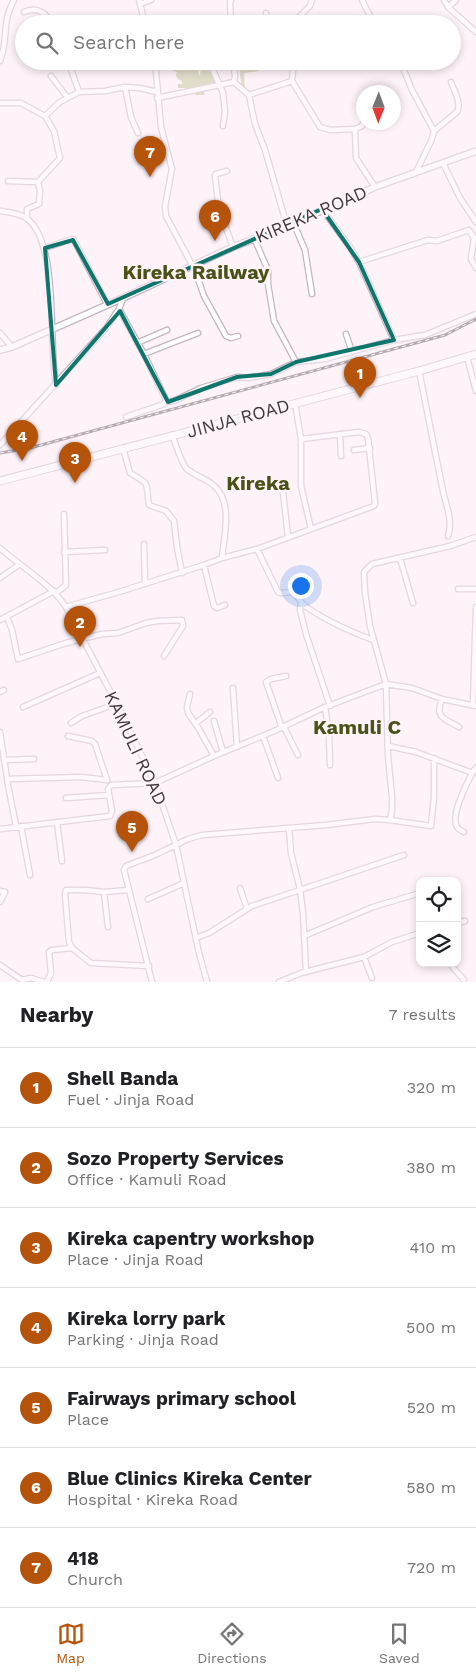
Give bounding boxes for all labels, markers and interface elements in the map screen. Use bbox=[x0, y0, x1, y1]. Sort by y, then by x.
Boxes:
search box bbox=[15, 15, 461, 70]
icon: search bbox=[33, 29, 61, 57]
text: Search here bbox=[73, 31, 184, 54]
north arrow bbox=[356, 85, 401, 130]
pin: 7 bbox=[134, 136, 166, 177]
street label: KIREKA ROAD bbox=[252, 181, 370, 247]
pin: 6 bbox=[199, 200, 231, 241]
district label: Kireka Railway bbox=[123, 260, 270, 284]
pin: 1 bbox=[344, 357, 376, 398]
street label: JINJA ROAD bbox=[184, 394, 292, 442]
pin: 4 bbox=[6, 420, 38, 461]
pin: 3 bbox=[59, 442, 91, 483]
district label: Kireka bbox=[226, 471, 290, 495]
your location bbox=[288, 573, 314, 599]
pin: 2 bbox=[64, 606, 96, 647]
street label: KAMULI ROAD bbox=[100, 687, 172, 809]
district label: Kamuli C bbox=[313, 715, 401, 739]
pin: 5 bbox=[116, 811, 148, 852]
map controls bbox=[416, 877, 461, 967]
button: locate bbox=[416, 877, 461, 922]
button: layers bbox=[416, 922, 461, 967]
text: Nearby bbox=[20, 1002, 93, 1027]
text: 7 results bbox=[389, 1005, 456, 1024]
text: Shell Banda bbox=[67, 1067, 178, 1090]
text: 1 bbox=[33, 1078, 39, 1097]
text: 320 m bbox=[407, 1078, 456, 1097]
text: Fuel · Jinja Road bbox=[67, 1090, 194, 1109]
text: Sozo Property Services bbox=[67, 1147, 284, 1170]
text: 2 bbox=[31, 1158, 41, 1177]
text: 380 m bbox=[406, 1158, 456, 1177]
text: Office · Kamuli Road bbox=[67, 1170, 227, 1189]
text: Kireka capentry workshop bbox=[67, 1227, 314, 1250]
text: 3 bbox=[31, 1238, 41, 1257]
text: 410 m bbox=[410, 1238, 456, 1257]
text: Place · Jinja Road bbox=[67, 1250, 204, 1269]
text: Kireka lorry park bbox=[67, 1307, 225, 1330]
text: 4 bbox=[31, 1318, 41, 1337]
text: 500 m bbox=[406, 1318, 456, 1337]
text: Parking · Jinja Road bbox=[67, 1330, 219, 1349]
text: Fairways primary school bbox=[67, 1387, 296, 1410]
text: 5 bbox=[31, 1398, 41, 1417]
text: 520 m bbox=[407, 1398, 456, 1417]
text: Place bbox=[67, 1410, 109, 1429]
text: Blue Clinics Kireka Center bbox=[67, 1467, 312, 1490]
text: 6 bbox=[31, 1478, 41, 1497]
text: 580 m bbox=[406, 1478, 456, 1497]
text: Hospital · Kireka Road bbox=[67, 1490, 238, 1509]
text: 418 bbox=[67, 1547, 99, 1570]
text: 7 bbox=[31, 1558, 41, 1577]
text: 720 m bbox=[407, 1558, 456, 1577]
text: Church bbox=[67, 1570, 123, 1589]
tab: Map bbox=[56, 1620, 85, 1666]
tab: Directions bbox=[197, 1620, 267, 1666]
tab: Saved bbox=[379, 1620, 420, 1666]

